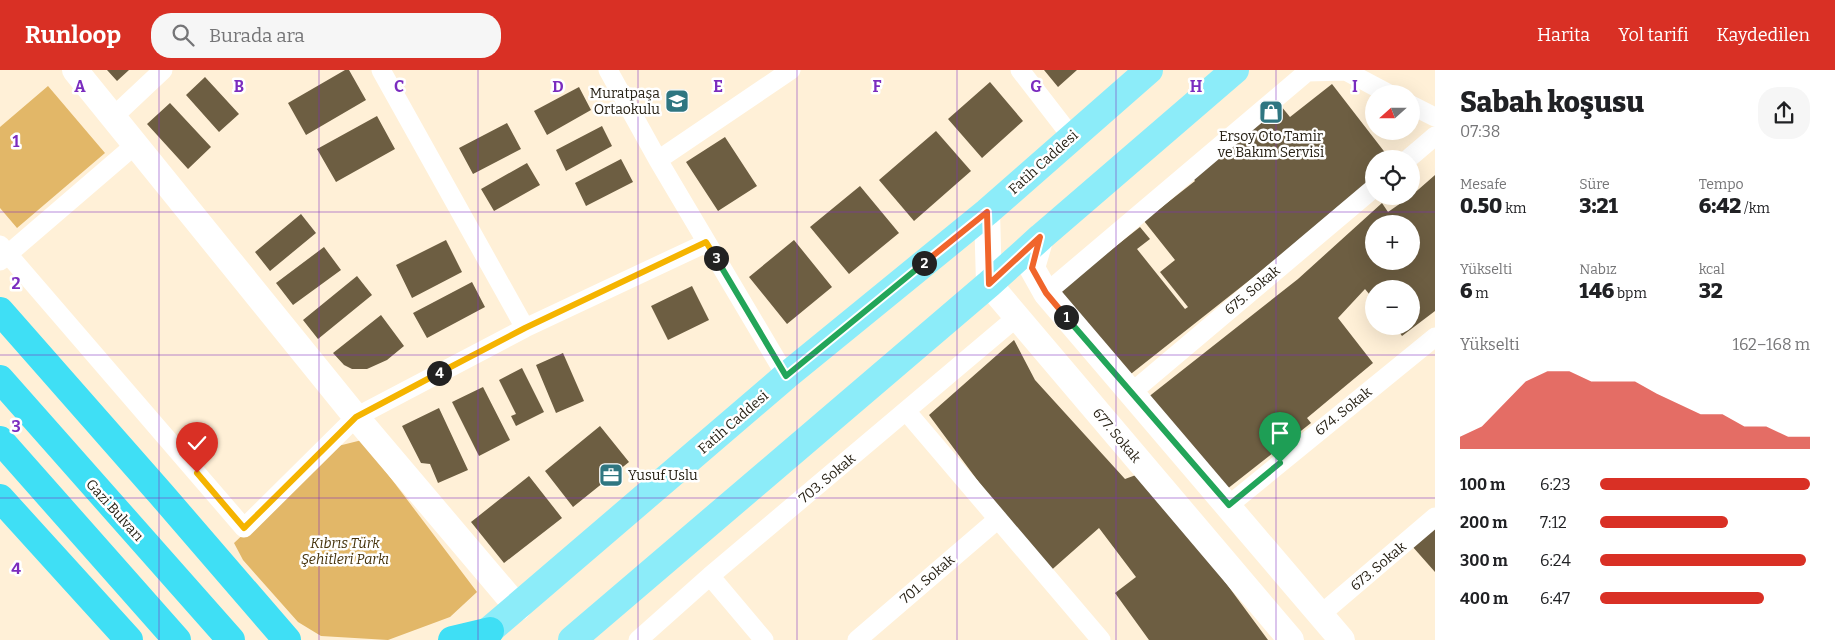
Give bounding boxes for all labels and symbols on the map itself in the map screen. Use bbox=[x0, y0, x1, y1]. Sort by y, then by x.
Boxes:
text: A bbox=[74, 77, 86, 96]
text: B bbox=[234, 77, 244, 96]
text: C bbox=[394, 77, 404, 96]
text: D bbox=[552, 77, 564, 96]
text: E bbox=[713, 77, 723, 96]
text: F bbox=[873, 77, 882, 96]
text: G bbox=[1030, 77, 1042, 96]
text: H bbox=[1190, 77, 1203, 96]
text: I bbox=[1352, 77, 1358, 96]
place label: Muratpaşa Ortaokulu bbox=[590, 85, 660, 118]
north arrow bbox=[1365, 85, 1420, 140]
school or university icon: Muratpaşa Ortaokulu bbox=[664, 88, 690, 114]
shop icon: Ersoy Oto Tamir ve Bakım Servisi bbox=[1258, 99, 1284, 125]
street label: Fatih Caddesi bbox=[1005, 127, 1081, 198]
place label: Ersoy Oto Tamir ve Bakım Servisi bbox=[1217, 128, 1324, 161]
text: 1 bbox=[13, 132, 20, 151]
pin: 3 bbox=[704, 246, 728, 270]
pin: 2 bbox=[912, 250, 936, 276]
street label: 675. Sokak bbox=[1221, 262, 1284, 318]
text: 2 bbox=[11, 274, 21, 293]
pin: 1 bbox=[1054, 304, 1078, 330]
pin: 4 bbox=[426, 360, 452, 386]
street label: 674. Sokak bbox=[1311, 383, 1375, 439]
street label: Fatih Caddesi bbox=[695, 387, 772, 457]
street label: 677. Sokak bbox=[1089, 405, 1144, 466]
pin bbox=[1259, 412, 1301, 463]
text: 3 bbox=[11, 417, 21, 436]
pin bbox=[176, 422, 218, 473]
street label: 703. Sokak bbox=[796, 450, 859, 507]
office icon: Yusuf Uslu bbox=[598, 462, 624, 488]
place label: Yusuf Uslu bbox=[628, 467, 698, 484]
street label: Gazi Bulvarı bbox=[82, 476, 147, 545]
park label: Kıbrıs Türk Şehitleri Parkı bbox=[301, 535, 389, 568]
street label: 673. Sokak bbox=[1347, 538, 1410, 595]
street label: 701. Sokak bbox=[897, 551, 958, 608]
text: 4 bbox=[11, 559, 21, 578]

